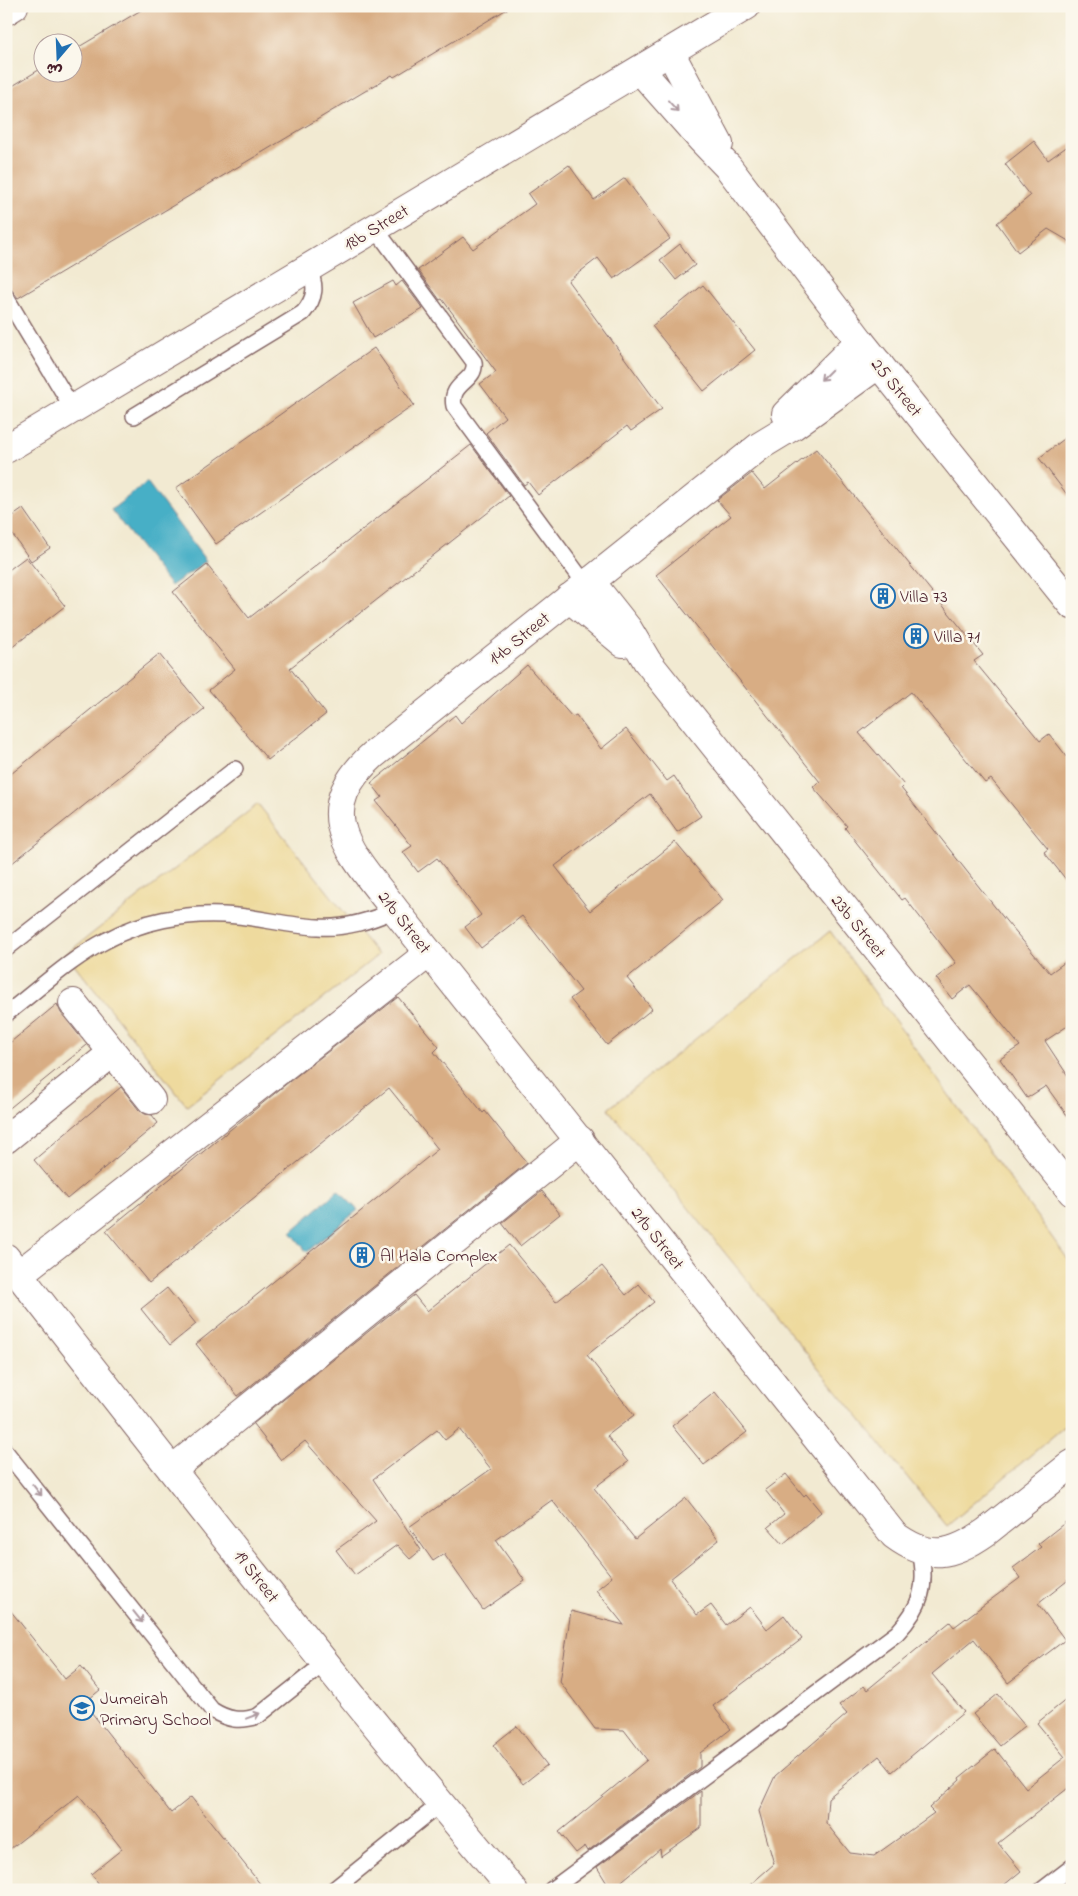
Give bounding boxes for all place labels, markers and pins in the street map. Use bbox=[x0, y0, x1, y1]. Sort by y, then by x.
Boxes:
building icon: Villa 73 bbox=[870, 583, 896, 609]
place label: Villa 73 bbox=[899, 585, 948, 611]
building icon: Villa 71 bbox=[903, 623, 929, 649]
place label: Villa 71 bbox=[933, 625, 980, 651]
building icon: Al Hala Complex bbox=[349, 1242, 375, 1268]
place label: Al Hala Complex bbox=[380, 1244, 498, 1270]
place label: Jumeirah Primary School bbox=[100, 1687, 211, 1734]
school or university icon: Jumeirah Primary School bbox=[69, 1695, 95, 1721]

